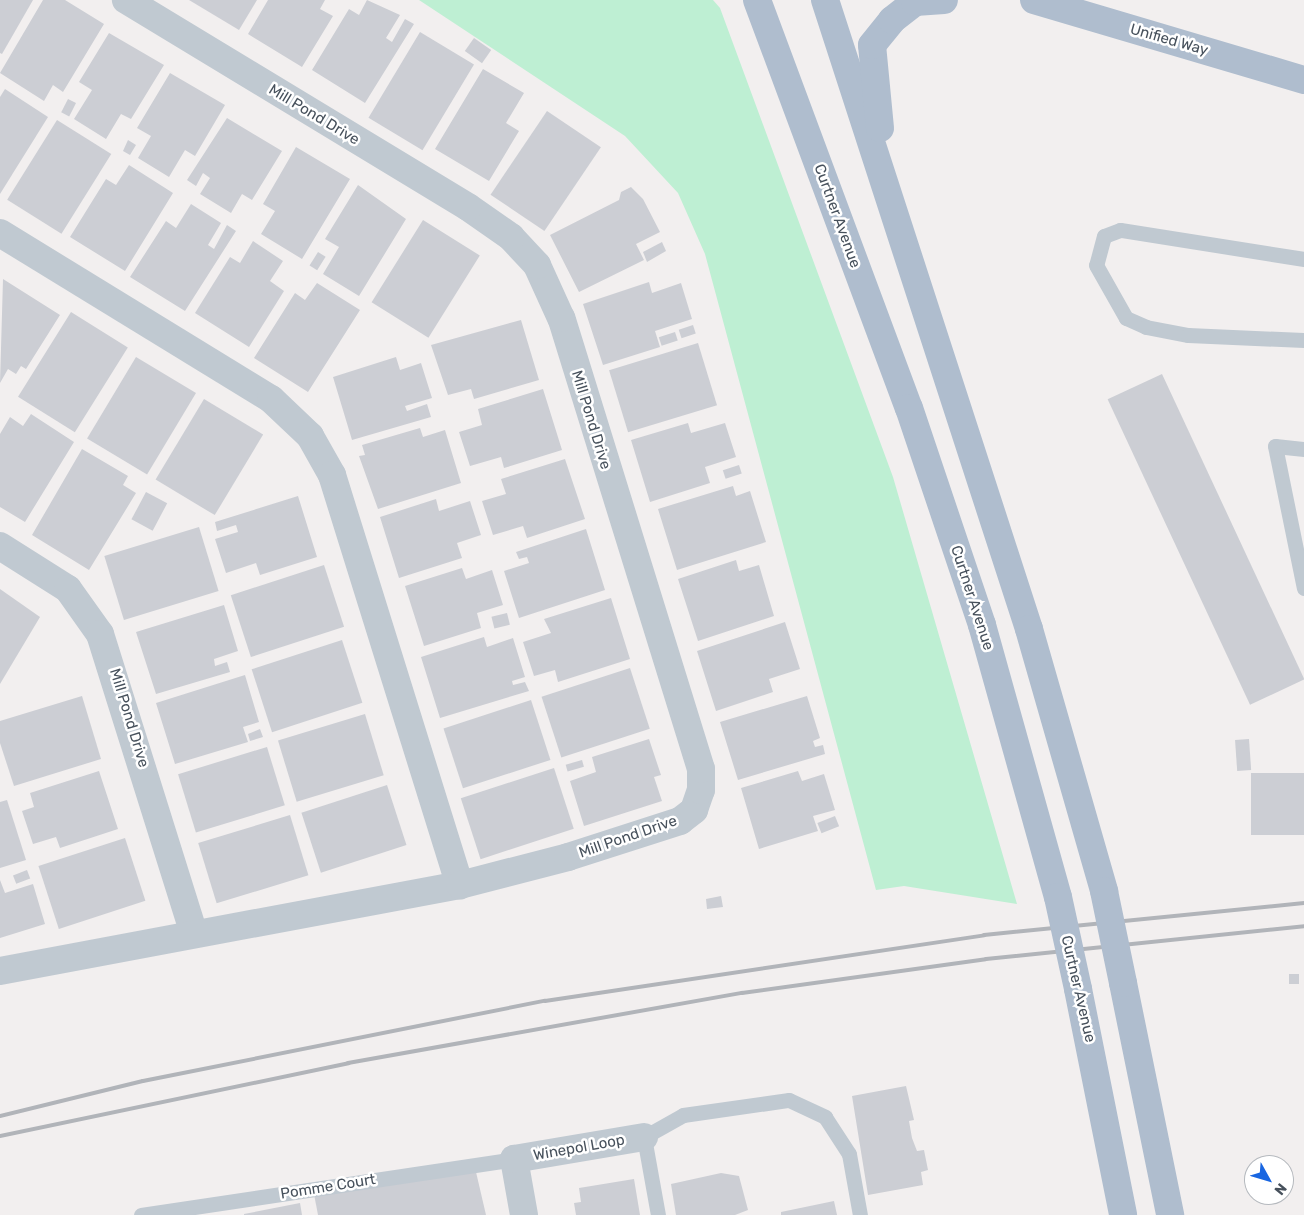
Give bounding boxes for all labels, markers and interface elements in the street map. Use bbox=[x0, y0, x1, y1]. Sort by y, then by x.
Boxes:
street label: Unified Way bbox=[1128, 20, 1210, 60]
street label: Mill Pond Drive bbox=[265, 81, 363, 149]
street label: Curtner Avenue bbox=[810, 161, 864, 271]
street label: Mill Pond Drive bbox=[567, 368, 615, 472]
street label: Curtner Avenue bbox=[946, 543, 998, 653]
street label: Mill Pond Drive bbox=[105, 666, 153, 770]
street label: Mill Pond Drive bbox=[577, 812, 679, 862]
street label: Curtner Avenue bbox=[1057, 933, 1099, 1045]
street label: Winepol Loop bbox=[532, 1131, 626, 1165]
north arrow bbox=[1244, 1155, 1294, 1205]
street label: Pomme Court bbox=[279, 1171, 377, 1203]
text: N bbox=[1270, 1180, 1290, 1198]

